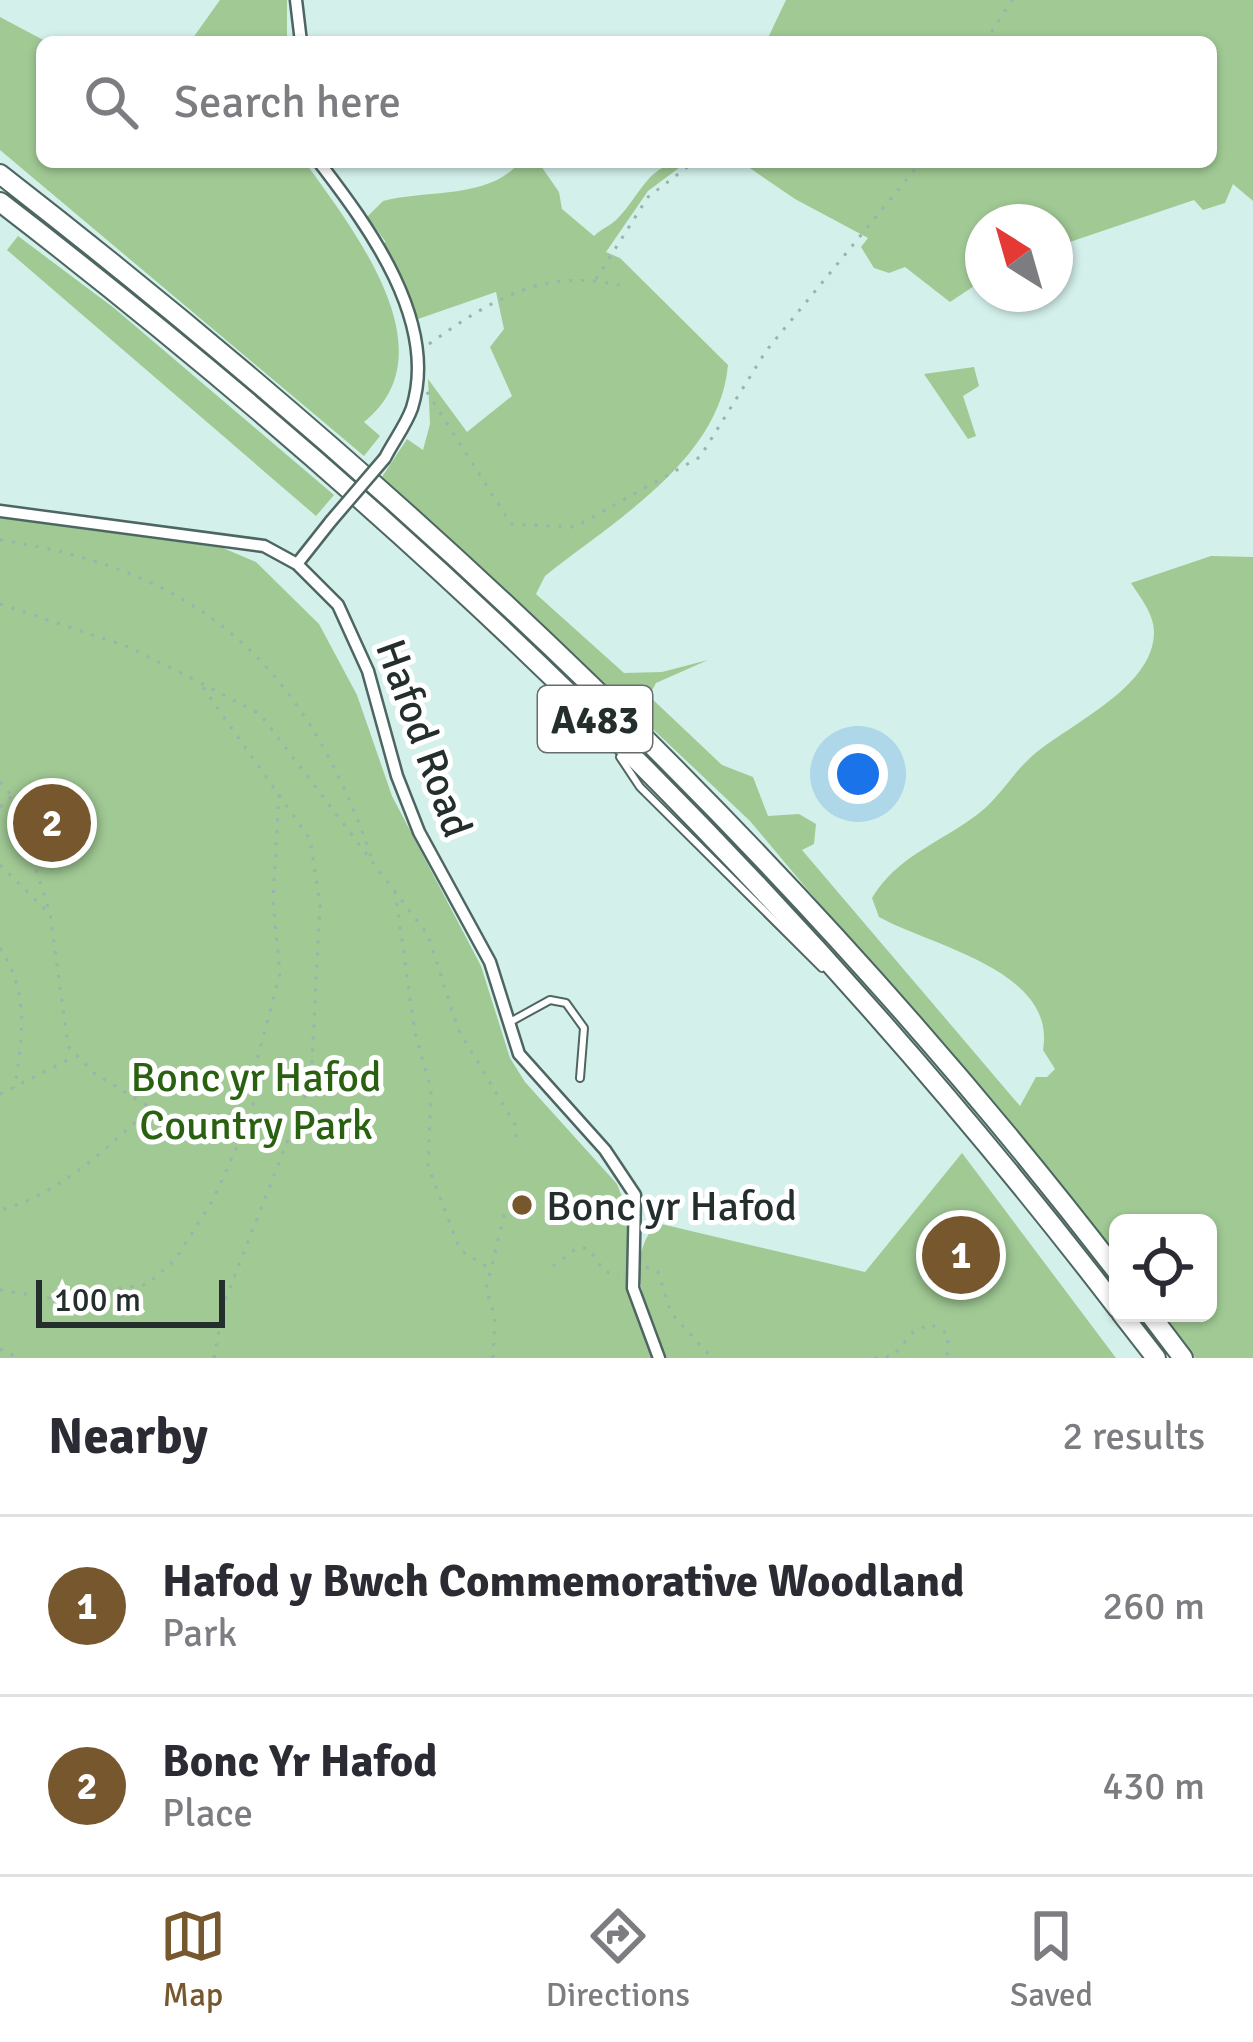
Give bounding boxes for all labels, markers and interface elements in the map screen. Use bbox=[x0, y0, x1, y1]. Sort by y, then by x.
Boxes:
search box bbox=[36, 36, 1217, 168]
icon: search bbox=[78, 69, 144, 135]
text: Search here bbox=[174, 75, 401, 130]
north arrow bbox=[965, 204, 1073, 312]
street label: Hafod Road bbox=[364, 633, 483, 844]
road number: A483 bbox=[538, 686, 652, 752]
your location bbox=[828, 744, 888, 804]
pin: 2 bbox=[13, 778, 91, 868]
park label: Bonc yr Hafod Country Park bbox=[131, 1052, 381, 1151]
place label: Bonc yr Hafod bbox=[546, 1181, 797, 1232]
marker: Bonc yr Hafod bbox=[509, 1192, 535, 1218]
pin: 1 bbox=[922, 1210, 1000, 1300]
map controls bbox=[1109, 1214, 1217, 1322]
button: locate bbox=[1109, 1214, 1217, 1322]
scale bar bbox=[36, 1274, 225, 1327]
text: 100 m bbox=[54, 1280, 141, 1321]
text: Nearby bbox=[48, 1405, 208, 1468]
text: 2 results bbox=[1062, 1412, 1205, 1460]
text: Hafod y Bwch Commemorative Woodland bbox=[162, 1554, 964, 1609]
text: 1 bbox=[76, 1582, 98, 1630]
text: 260 m bbox=[1102, 1582, 1205, 1630]
text: Park bbox=[162, 1609, 237, 1657]
text: Bonc Yr Hafod bbox=[162, 1734, 437, 1789]
text: 2 bbox=[76, 1762, 98, 1810]
text: 430 m bbox=[1102, 1762, 1205, 1810]
text: Place bbox=[162, 1789, 253, 1837]
tab: Map bbox=[160, 1903, 226, 2016]
tab: Directions bbox=[546, 1903, 690, 2016]
tab: Saved bbox=[1010, 1903, 1093, 2016]

